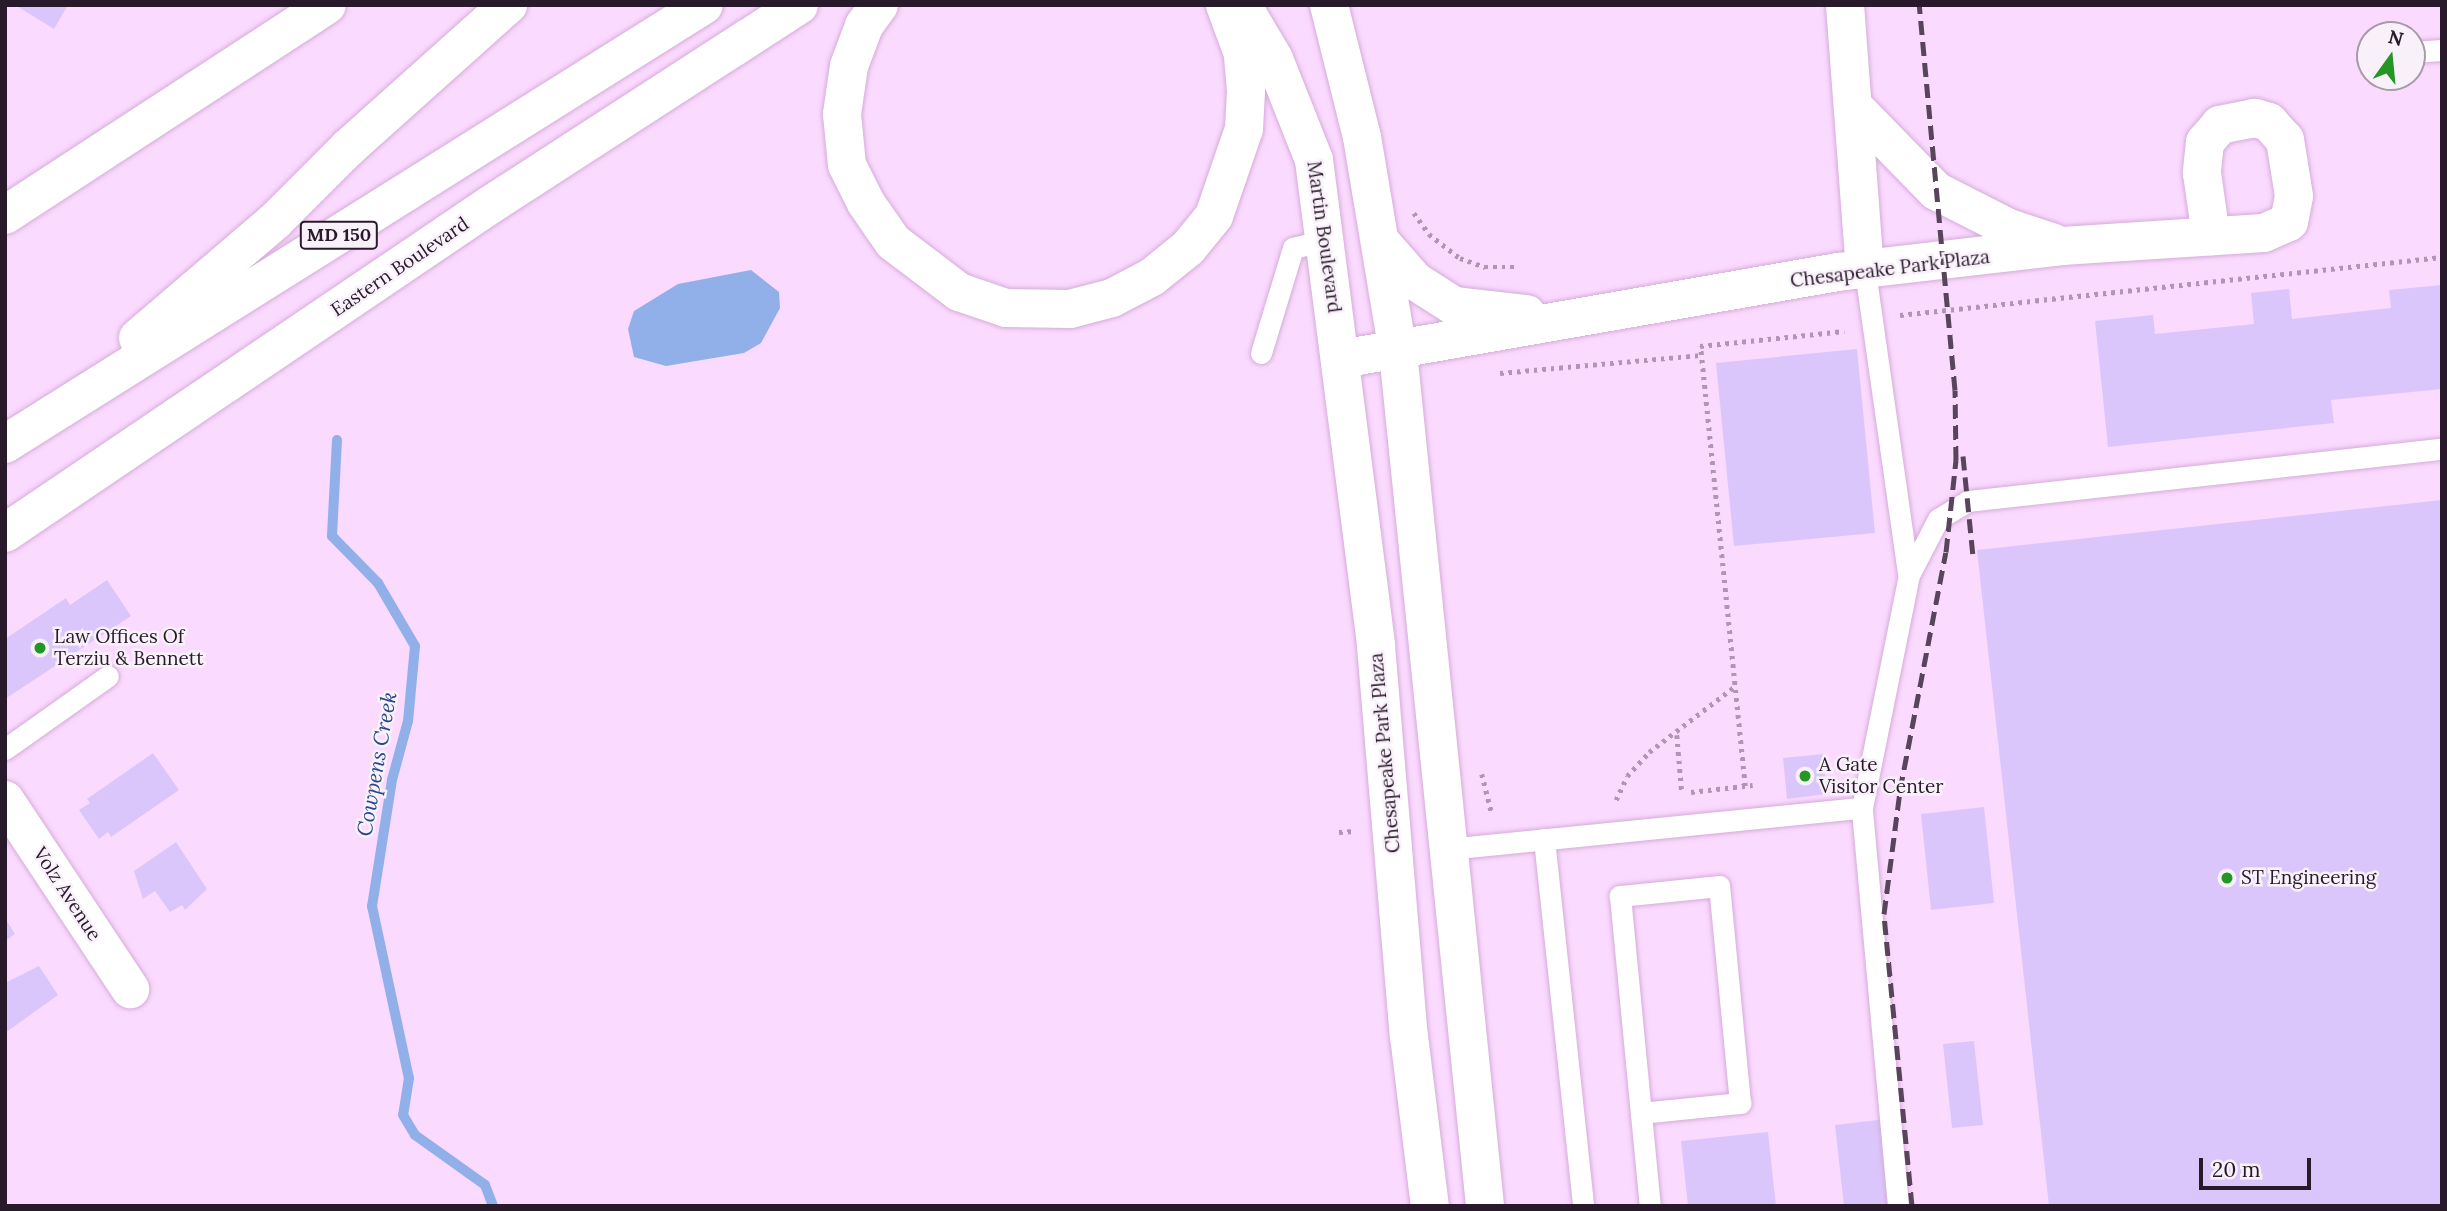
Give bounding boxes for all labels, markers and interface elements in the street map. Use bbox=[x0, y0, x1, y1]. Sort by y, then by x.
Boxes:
north arrow bbox=[2356, 21, 2426, 91]
text: N bbox=[2386, 24, 2406, 51]
street label: Martin Boulevard bbox=[1302, 160, 1346, 314]
street label: Eastern Boulevard bbox=[327, 212, 473, 322]
road number: MD 150 bbox=[299, 220, 379, 249]
street label: Chesapeake Park Plaza bbox=[1789, 245, 1991, 293]
place label: Law Offices Of Terziu & Bennett bbox=[54, 626, 204, 670]
marker: Law Offices Of Terziu & Bennett bbox=[32, 640, 48, 656]
street label: Chesapeake Park Plaza bbox=[1365, 652, 1405, 854]
water label: Cowpens Creek bbox=[352, 690, 402, 838]
place label: A Gate Visitor Center bbox=[1819, 754, 1943, 798]
marker: A Gate Visitor Center bbox=[1797, 768, 1813, 784]
street label: Volz Avenue bbox=[28, 843, 106, 945]
place label: ST Engineering bbox=[2241, 867, 2376, 889]
marker: ST Engineering bbox=[2219, 870, 2235, 886]
scale bar bbox=[2202, 1144, 2314, 1188]
text: 20 m bbox=[2212, 1156, 2261, 1183]

